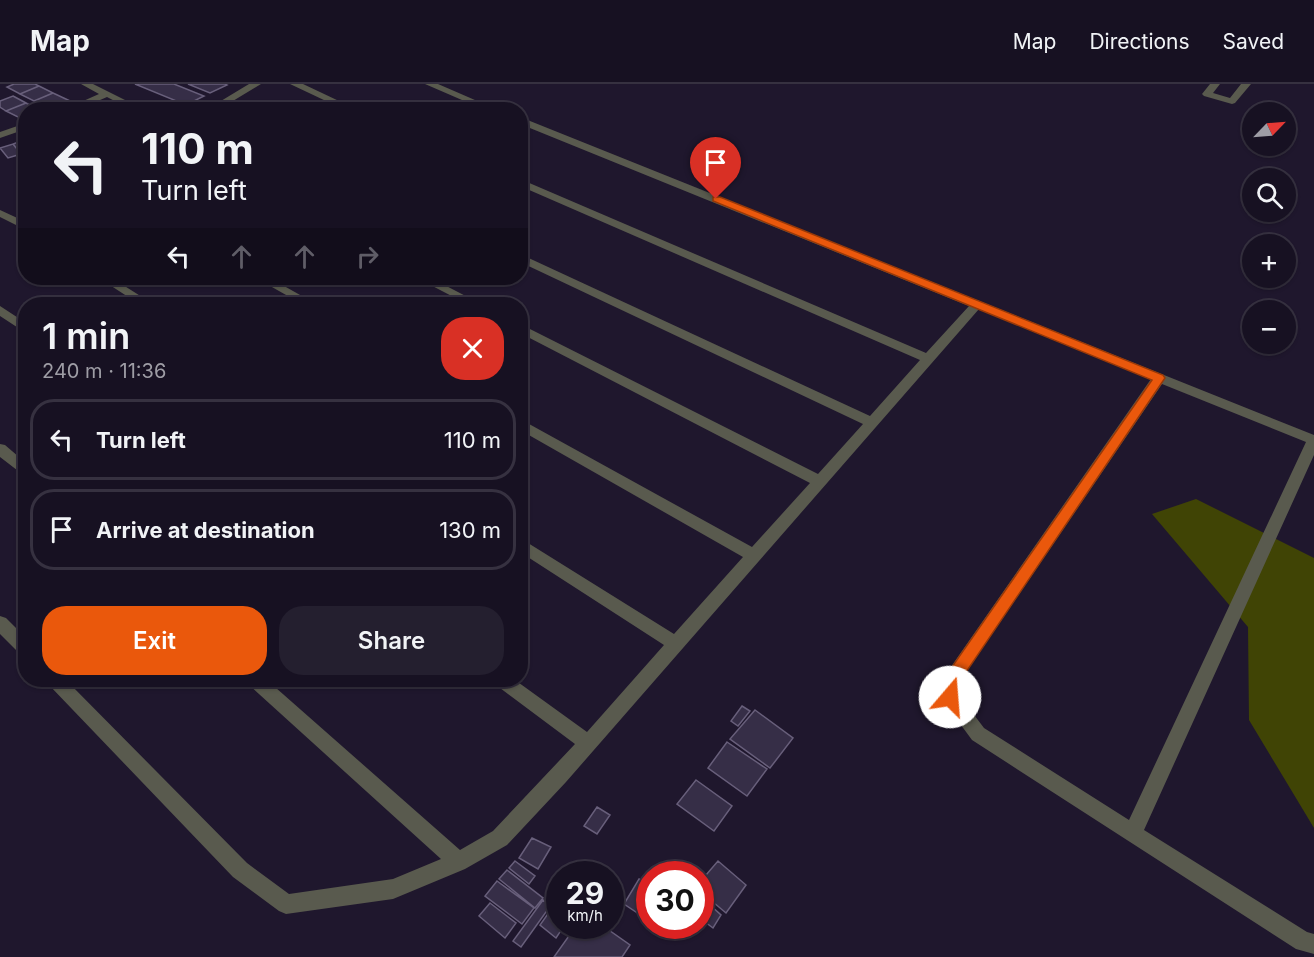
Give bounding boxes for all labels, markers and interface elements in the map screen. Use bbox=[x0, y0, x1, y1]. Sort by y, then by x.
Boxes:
text: Map bbox=[30, 24, 90, 58]
text: Map bbox=[1013, 29, 1056, 54]
text: Directions bbox=[1089, 29, 1190, 54]
text: Saved bbox=[1223, 29, 1284, 54]
north arrow bbox=[1242, 102, 1296, 156]
map controls bbox=[1242, 102, 1296, 354]
text: 110 m bbox=[141, 123, 254, 174]
icon: left bbox=[42, 126, 120, 204]
pin bbox=[690, 137, 741, 199]
icon: arrive bbox=[699, 146, 732, 179]
button: search bbox=[1242, 168, 1296, 222]
text: Turn left bbox=[141, 174, 247, 207]
button: + bbox=[1242, 234, 1296, 288]
icon: left bbox=[162, 240, 195, 273]
icon: ahead bbox=[225, 240, 258, 273]
icon: ahead bbox=[288, 240, 321, 273]
icon: right bbox=[351, 240, 384, 273]
button: − bbox=[1242, 300, 1296, 354]
text: 1 min bbox=[42, 314, 130, 358]
button: close bbox=[441, 317, 504, 380]
text: 240 m · 11:36 bbox=[42, 359, 166, 383]
icon: left bbox=[45, 423, 78, 456]
text: Turn left bbox=[96, 427, 186, 453]
text: 110 m bbox=[444, 427, 501, 453]
icon: arrive bbox=[45, 513, 78, 546]
text: Arrive at destination bbox=[96, 517, 315, 543]
text: 130 m bbox=[439, 517, 501, 543]
button: Exit bbox=[42, 606, 267, 675]
button: Share bbox=[279, 606, 504, 675]
position arrow bbox=[918, 665, 982, 729]
speed limit sign: 30 bbox=[636, 861, 714, 939]
text: 29 bbox=[566, 875, 604, 911]
text: km/h bbox=[567, 906, 603, 925]

